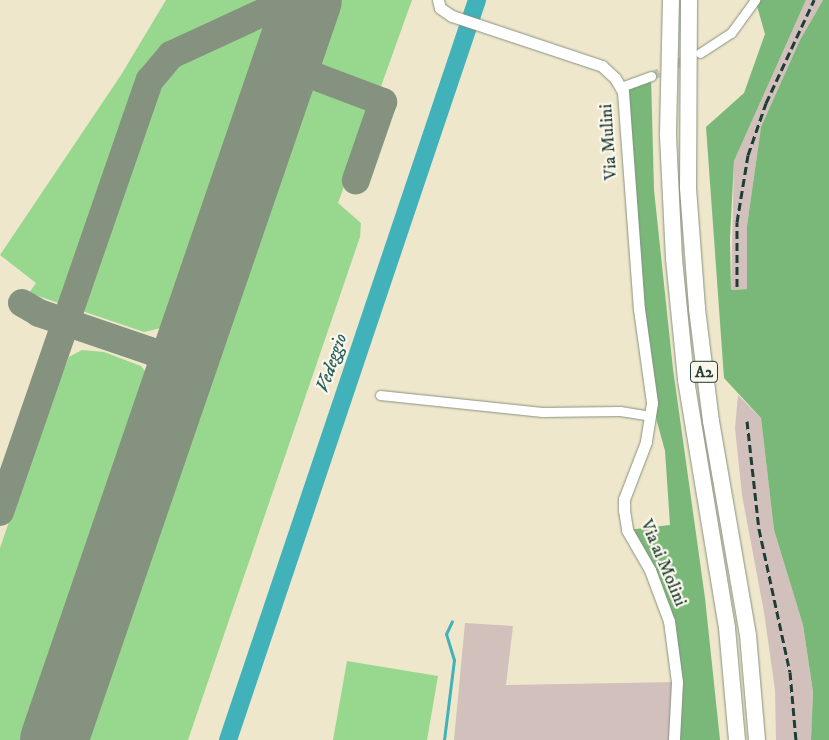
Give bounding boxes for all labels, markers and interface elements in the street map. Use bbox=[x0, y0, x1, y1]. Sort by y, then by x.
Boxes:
street label: Via Mulini bbox=[596, 103, 622, 181]
water label: Vedeggio bbox=[311, 331, 353, 395]
road number: A2 bbox=[689, 358, 719, 386]
street label: Via ai Molini bbox=[635, 516, 691, 610]

